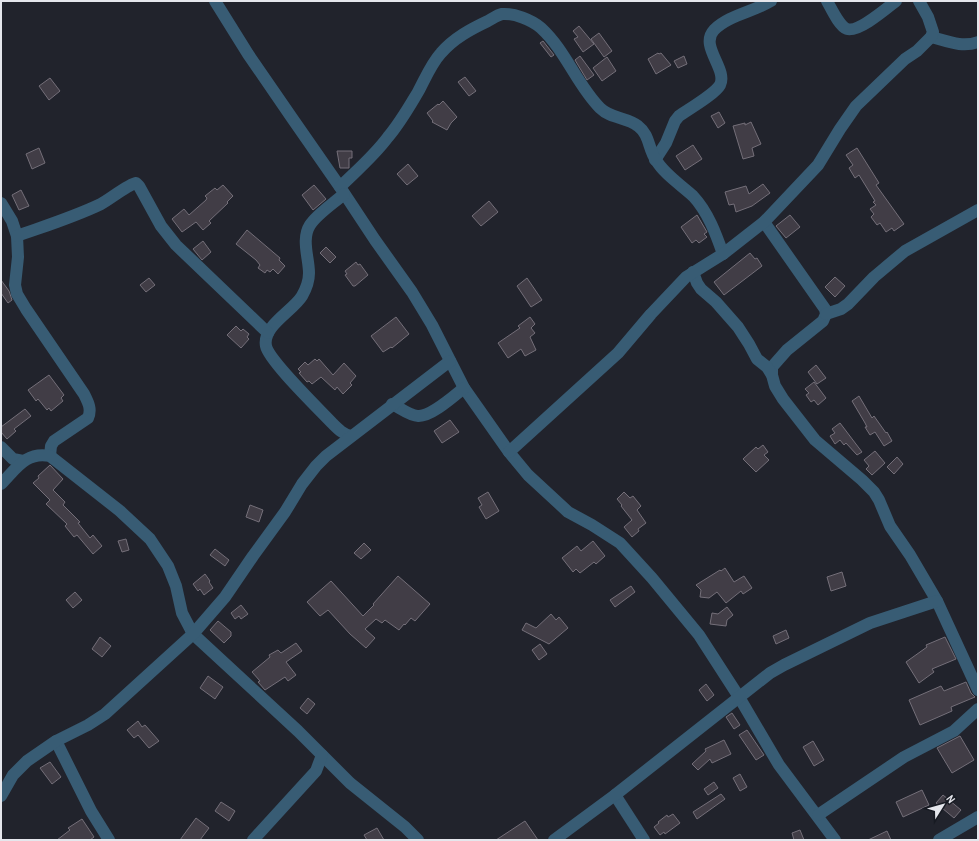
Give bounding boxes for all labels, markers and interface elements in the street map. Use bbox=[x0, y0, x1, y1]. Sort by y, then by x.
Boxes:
north arrow bbox=[923, 785, 963, 825]
text: N bbox=[943, 792, 959, 806]

